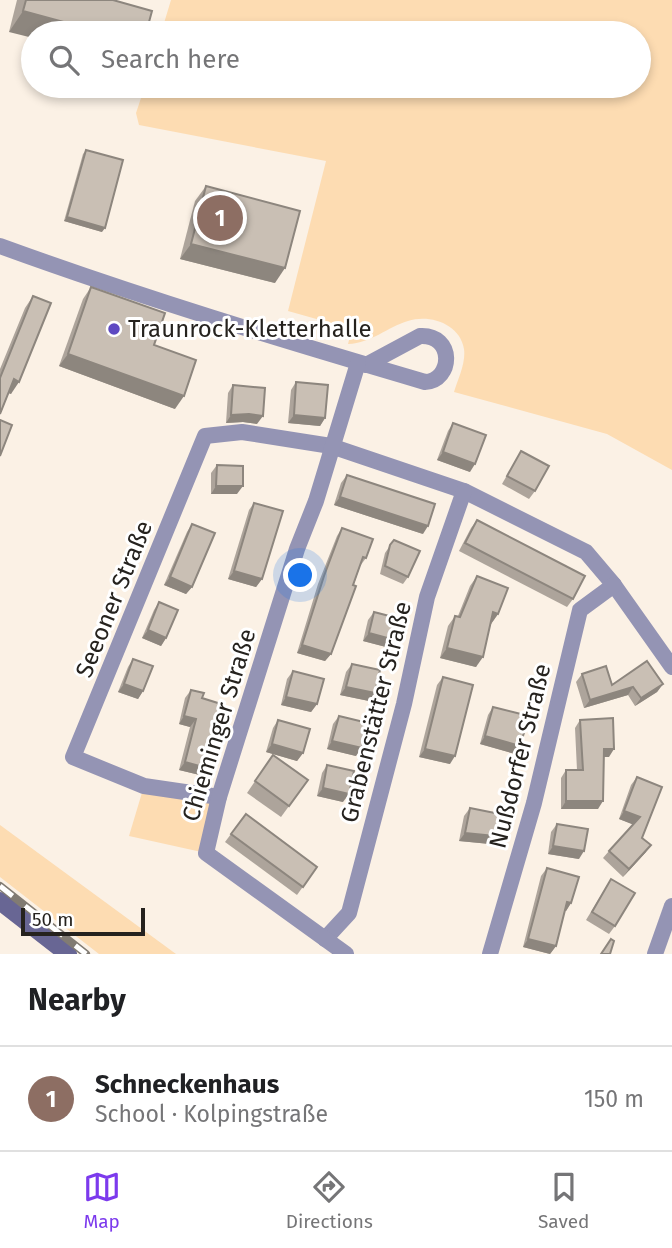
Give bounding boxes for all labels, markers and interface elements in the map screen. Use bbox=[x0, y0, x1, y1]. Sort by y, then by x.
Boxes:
search box bbox=[21, 21, 651, 98]
icon: search bbox=[45, 41, 83, 79]
text: Search here bbox=[101, 44, 240, 75]
pin: 1 bbox=[197, 192, 243, 244]
place label: Traunrock-Kletterhalle bbox=[128, 315, 372, 343]
marker: Traunrock-Kletterhalle bbox=[106, 321, 122, 337]
street label: Seeoner Straße bbox=[70, 517, 158, 681]
your location bbox=[283, 558, 317, 592]
street label: Grabenstätter Straße bbox=[335, 598, 417, 826]
street label: Chieminger Straße bbox=[176, 625, 262, 825]
street label: Nußdorfer Straße bbox=[484, 661, 556, 851]
scale bar bbox=[21, 905, 145, 937]
text: 50 m bbox=[32, 908, 73, 931]
text: Nearby bbox=[28, 982, 126, 1018]
text: Schneckenhaus bbox=[95, 1069, 279, 1100]
text: 1 bbox=[46, 1085, 56, 1113]
text: 150 m bbox=[584, 1085, 644, 1113]
text: School · Kolpingstraße bbox=[95, 1100, 328, 1128]
tab: Map bbox=[83, 1168, 121, 1233]
tab: Directions bbox=[286, 1168, 373, 1233]
tab: Saved bbox=[538, 1168, 589, 1233]

